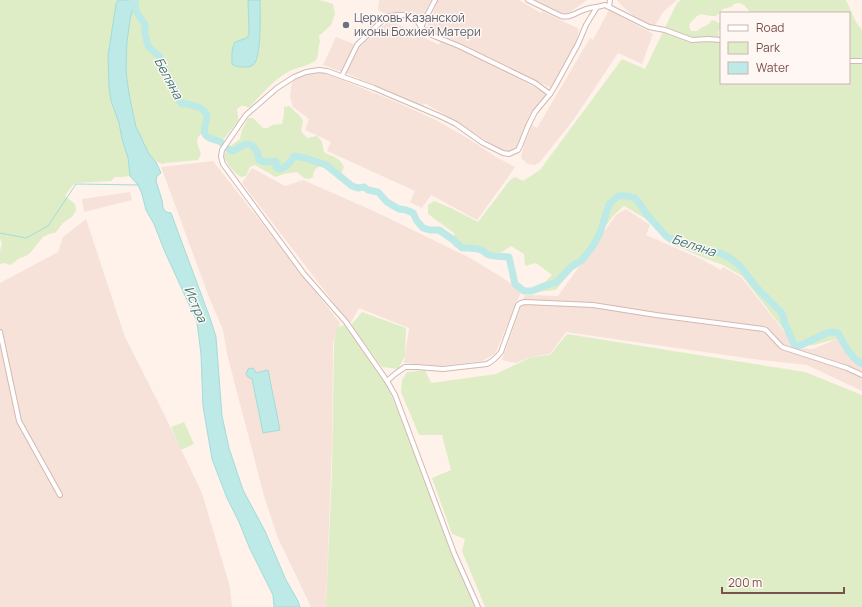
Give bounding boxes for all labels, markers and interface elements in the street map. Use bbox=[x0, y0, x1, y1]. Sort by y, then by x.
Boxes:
place label: Церковь Казанской иконы Божией Матери bbox=[354, 9, 481, 40]
legend bbox=[720, 12, 850, 84]
text: Road bbox=[756, 19, 784, 36]
marker: Церковь Казанской иконы Божией Матери bbox=[341, 20, 351, 30]
text: Park bbox=[756, 39, 781, 56]
water label: Беляна bbox=[150, 54, 188, 103]
text: Water bbox=[756, 59, 790, 76]
water label: Беляна bbox=[670, 229, 719, 261]
water label: Истра bbox=[180, 283, 212, 325]
scale bar bbox=[722, 569, 844, 595]
text: 200 m bbox=[728, 574, 762, 591]

